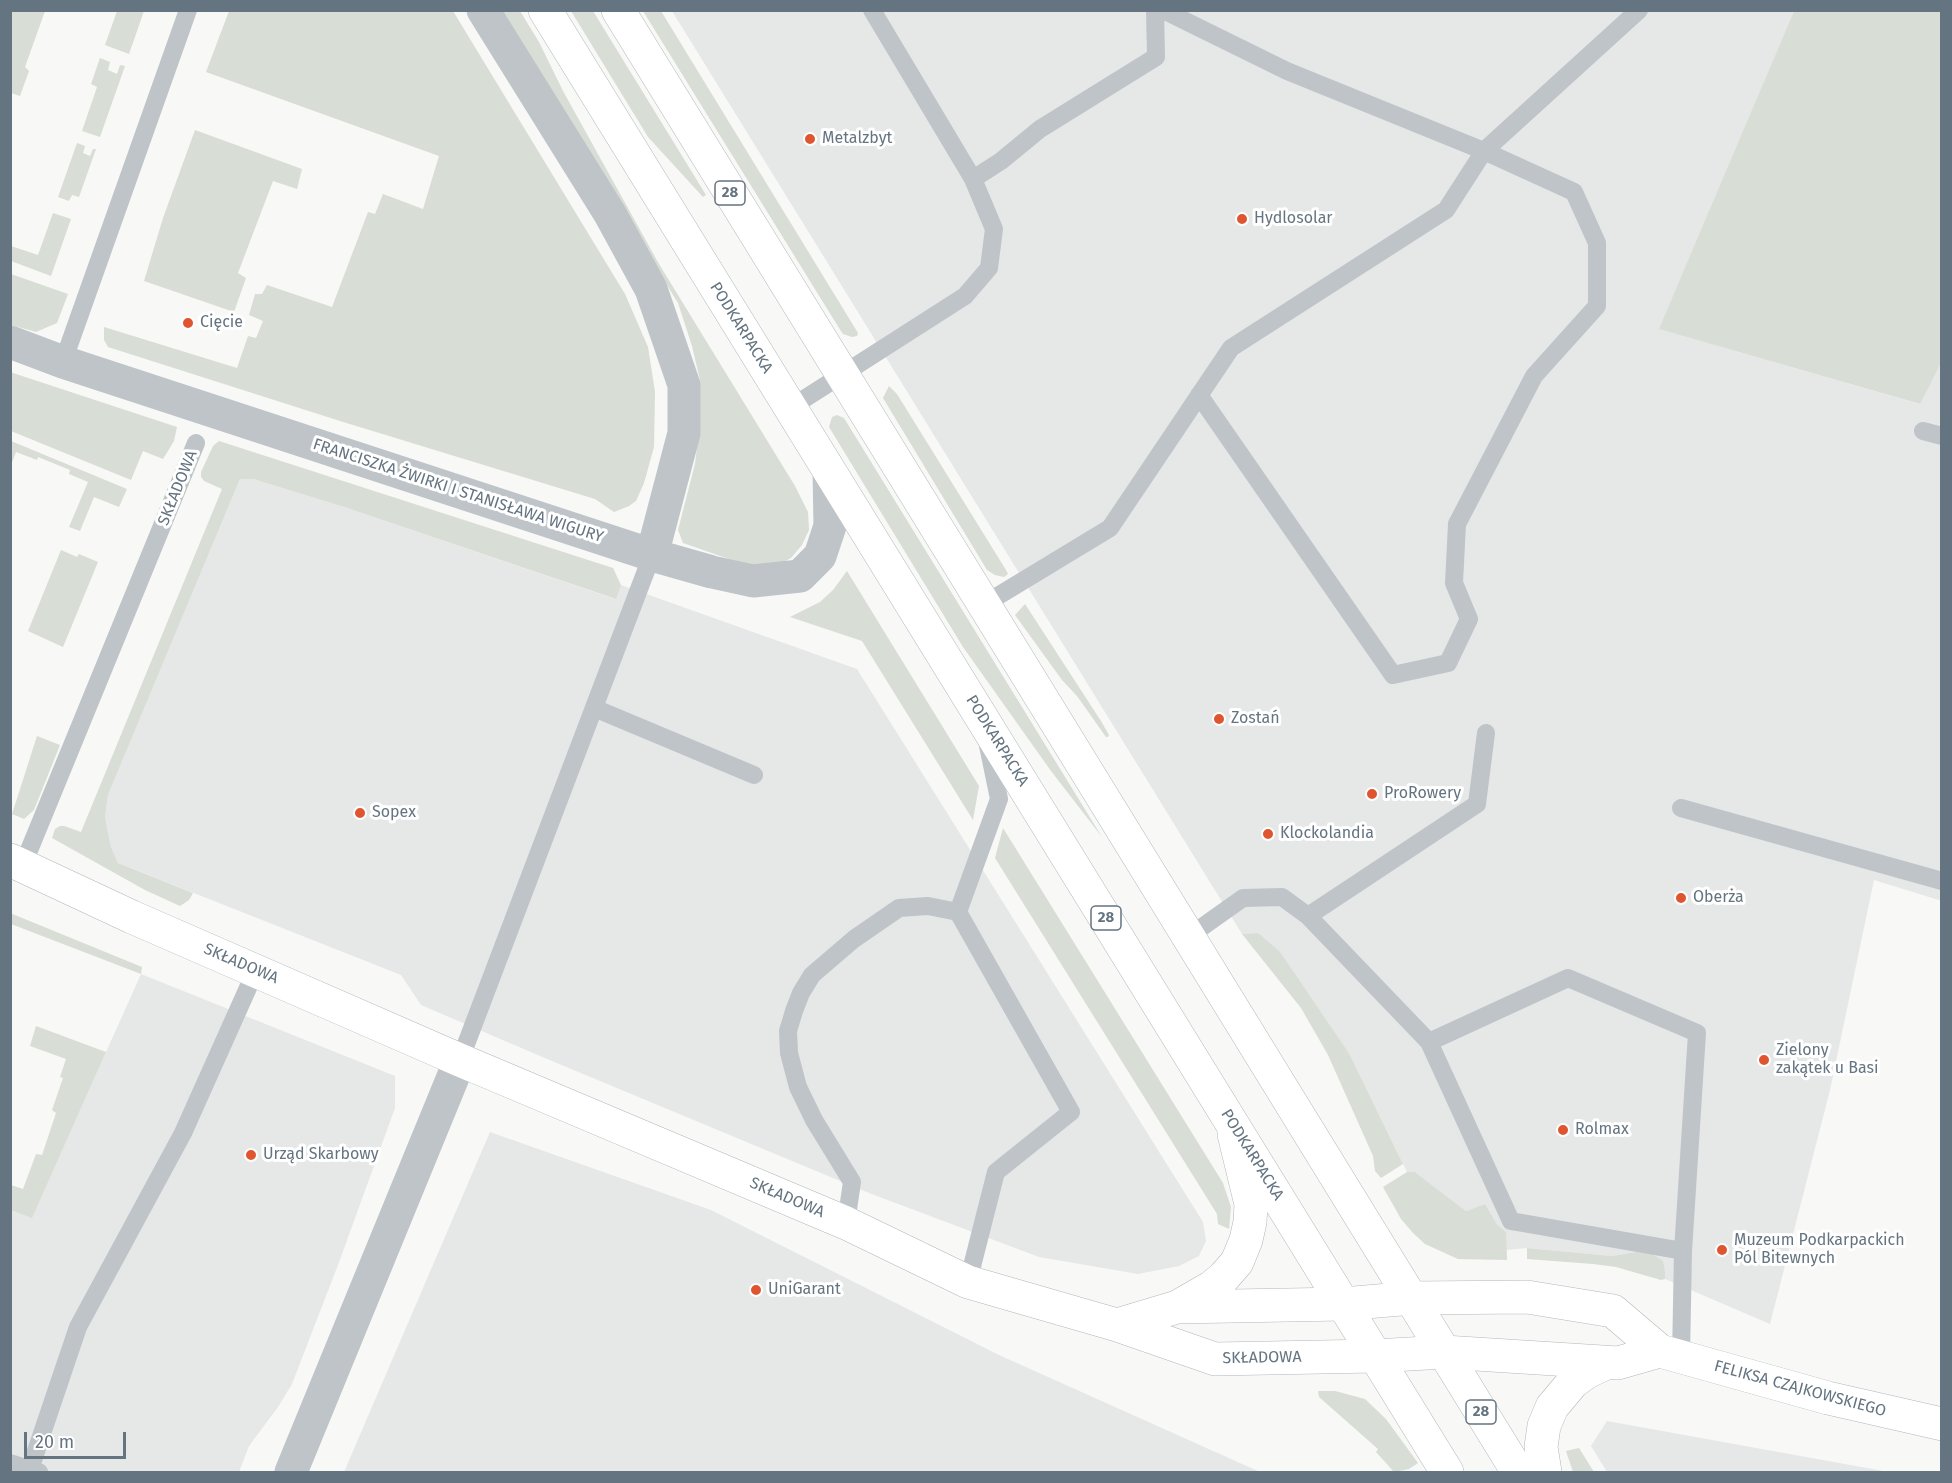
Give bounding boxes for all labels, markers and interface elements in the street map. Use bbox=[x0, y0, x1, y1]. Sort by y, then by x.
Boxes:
place label: Metalzbyt bbox=[822, 129, 892, 149]
marker: Metalzbyt bbox=[803, 132, 817, 146]
road number: 28 bbox=[715, 181, 745, 205]
place label: Hydlosolar bbox=[1254, 209, 1333, 229]
marker: Hydlosolar bbox=[1235, 212, 1249, 226]
street label: PODKARPACKA bbox=[705, 279, 777, 377]
place label: Cięcie bbox=[200, 313, 243, 333]
marker: Cięcie bbox=[181, 316, 195, 330]
street label: FRANCISZKA ŻWIRKI I STANISŁAWA WIGURY bbox=[310, 435, 606, 547]
street label: SKŁADOWA bbox=[154, 448, 202, 528]
street label: PODKARPACKA bbox=[961, 692, 1033, 790]
place label: Zostań bbox=[1231, 709, 1280, 729]
marker: Zostań bbox=[1212, 712, 1226, 726]
place label: ProRowery bbox=[1384, 784, 1461, 804]
marker: ProRowery bbox=[1365, 787, 1379, 801]
place label: Sopex bbox=[372, 803, 416, 823]
marker: Sopex bbox=[353, 806, 367, 820]
place label: Klockolandia bbox=[1280, 824, 1374, 844]
marker: Klockolandia bbox=[1261, 827, 1275, 841]
place label: Oberża bbox=[1693, 888, 1744, 908]
marker: Oberża bbox=[1674, 891, 1688, 905]
road number: 28 bbox=[1091, 906, 1121, 930]
street label: SKŁADOWA bbox=[201, 940, 281, 988]
place label: Zielony zakątek u Basi bbox=[1776, 1041, 1879, 1079]
marker: Zielony zakątek u Basi bbox=[1757, 1053, 1771, 1067]
street label: PODKARPACKA bbox=[1216, 1106, 1288, 1204]
place label: Rolmax bbox=[1575, 1120, 1629, 1140]
marker: Rolmax bbox=[1556, 1123, 1570, 1137]
place label: Urząd Skarbowy bbox=[263, 1145, 379, 1165]
marker: Urząd Skarbowy bbox=[244, 1148, 258, 1162]
street label: SKŁADOWA bbox=[747, 1174, 827, 1222]
place label: Muzeum Podkarpackich Pól Bitewnych bbox=[1734, 1231, 1905, 1269]
marker: Muzeum Podkarpackich Pól Bitewnych bbox=[1715, 1243, 1729, 1257]
place label: UniGarant bbox=[768, 1280, 841, 1300]
marker: UniGarant bbox=[749, 1283, 763, 1297]
street label: SKŁADOWA bbox=[1222, 1348, 1302, 1368]
street label: FELIKSA CZAJKOWSKIEGO bbox=[1712, 1357, 1888, 1421]
road number: 28 bbox=[1466, 1400, 1496, 1424]
scale bar bbox=[27, 1420, 129, 1458]
text: 20 m bbox=[35, 1431, 74, 1453]

